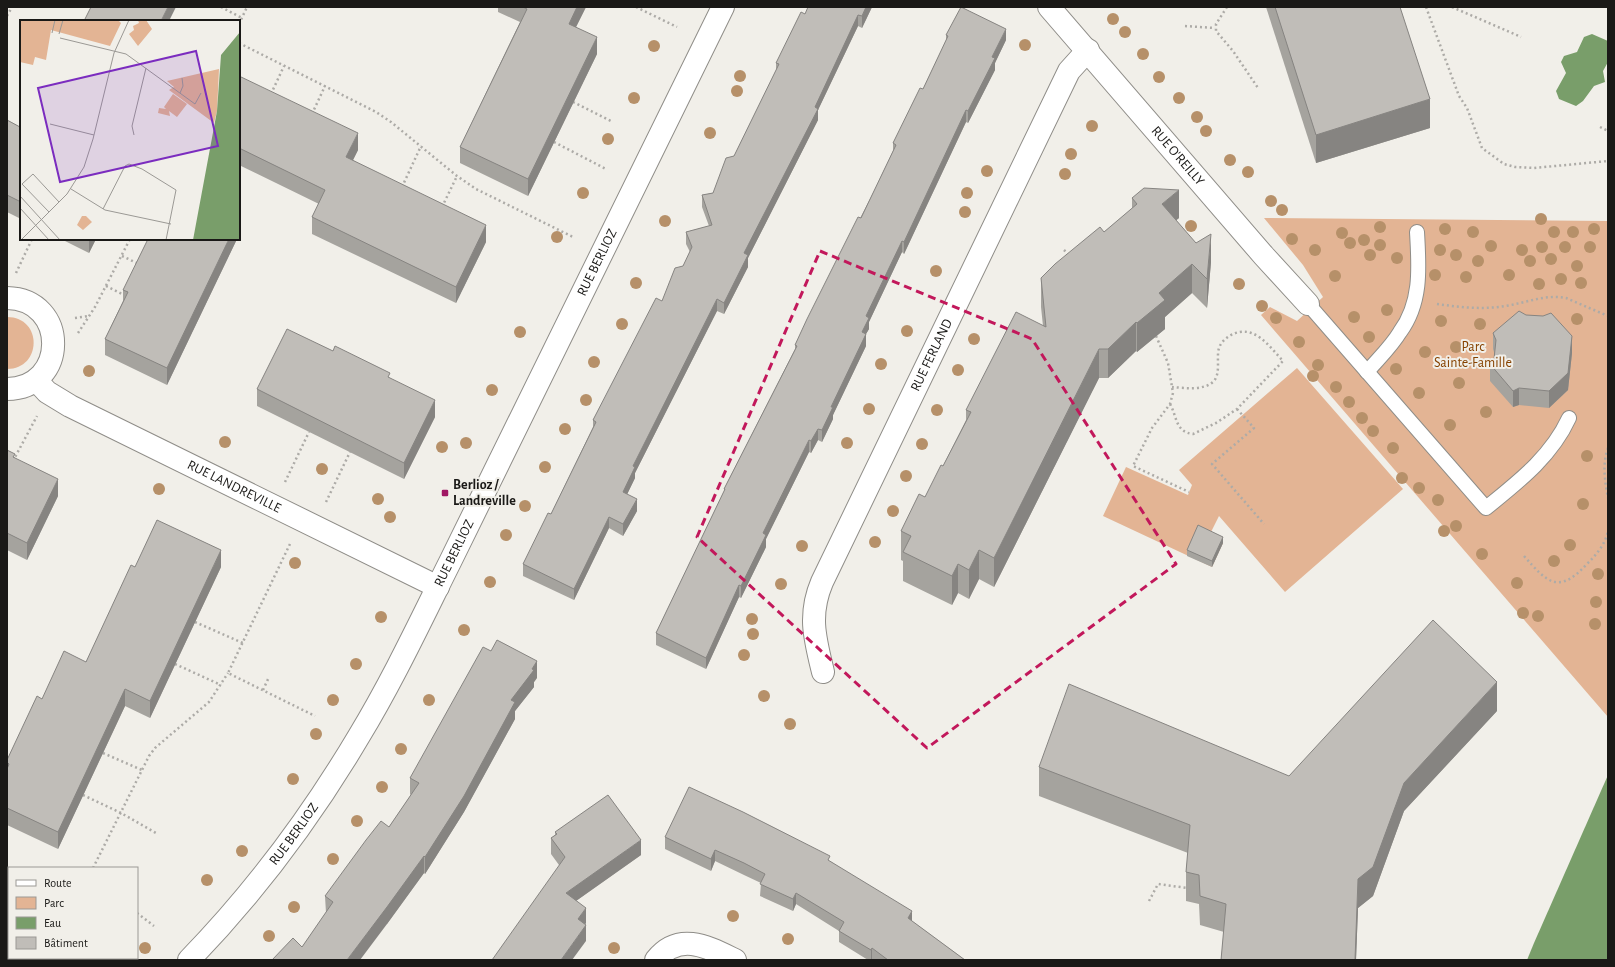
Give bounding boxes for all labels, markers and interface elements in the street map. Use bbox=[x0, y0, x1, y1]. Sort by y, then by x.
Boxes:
inset map bbox=[20, 20, 240, 240]
street label: RUE O'REILLY bbox=[1149, 124, 1207, 189]
street label: RUE BERLIOZ bbox=[575, 227, 620, 298]
street label: RUE FERLAND bbox=[908, 317, 955, 393]
park label: Parc Sainte-Famille bbox=[1434, 340, 1512, 370]
street label: RUE LANDREVILLE bbox=[185, 458, 283, 516]
place label: Berlioz / Landreville bbox=[453, 478, 516, 508]
marker: Berlioz / Landreville bbox=[440, 488, 450, 498]
street label: RUE BERLIOZ bbox=[432, 517, 477, 589]
street label: RUE BERLIOZ bbox=[267, 801, 321, 868]
legend bbox=[8, 867, 138, 959]
text: Route bbox=[44, 877, 71, 889]
text: Parc bbox=[44, 897, 64, 909]
text: Eau bbox=[44, 917, 61, 929]
text: Bâtiment bbox=[44, 937, 88, 949]

